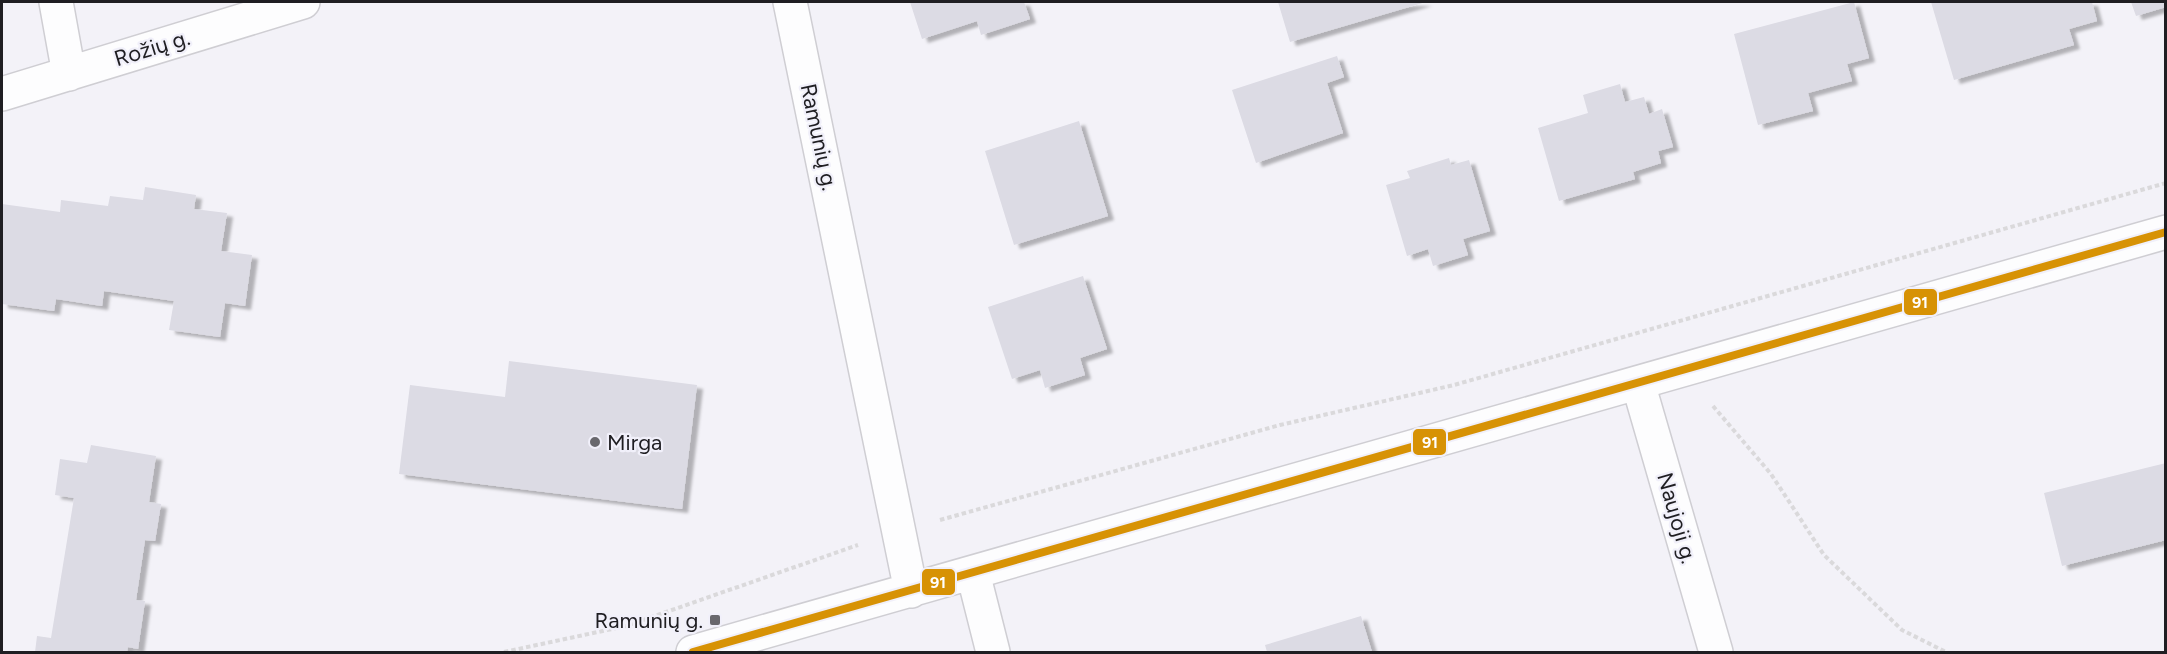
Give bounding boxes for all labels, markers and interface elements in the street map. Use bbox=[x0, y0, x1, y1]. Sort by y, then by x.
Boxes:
street label: Rožių g. bbox=[111, 24, 193, 72]
street label: Ramunių g. bbox=[795, 81, 843, 193]
line badge: 91 bbox=[1903, 288, 1938, 316]
text: 91 bbox=[1912, 293, 1928, 312]
line badge: 91 bbox=[1412, 428, 1447, 456]
place label: Mirga bbox=[607, 429, 662, 456]
text: 91 bbox=[1422, 433, 1438, 452]
marker: Mirga bbox=[588, 435, 602, 449]
street label: Naujoji g. bbox=[1651, 470, 1703, 566]
line badge: 91 bbox=[921, 568, 956, 596]
text: 91 bbox=[930, 573, 946, 592]
place label: Ramunių g. bbox=[594, 607, 703, 634]
marker: Ramunių g. bbox=[708, 613, 722, 627]

